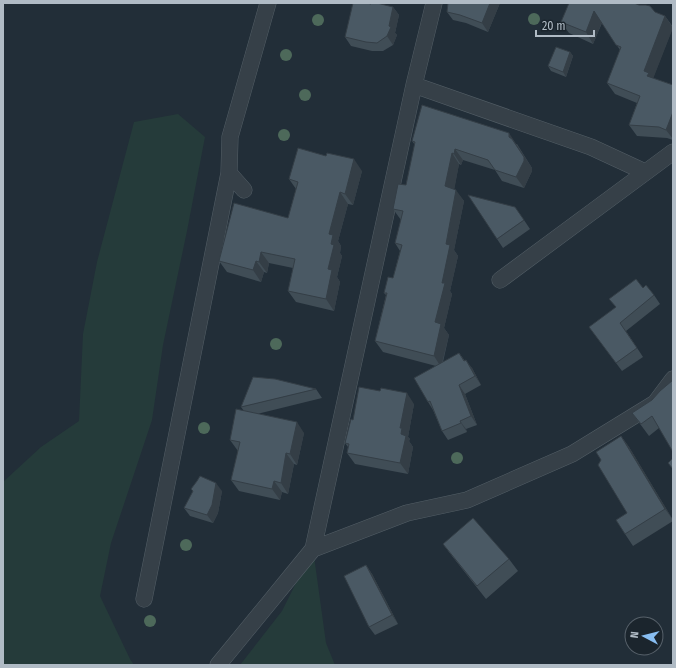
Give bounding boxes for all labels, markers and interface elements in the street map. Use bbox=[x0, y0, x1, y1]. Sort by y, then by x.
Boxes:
scale bar bbox=[536, 12, 594, 38]
text: 20 m bbox=[542, 19, 566, 33]
north arrow bbox=[624, 616, 664, 656]
text: N bbox=[628, 631, 641, 639]

